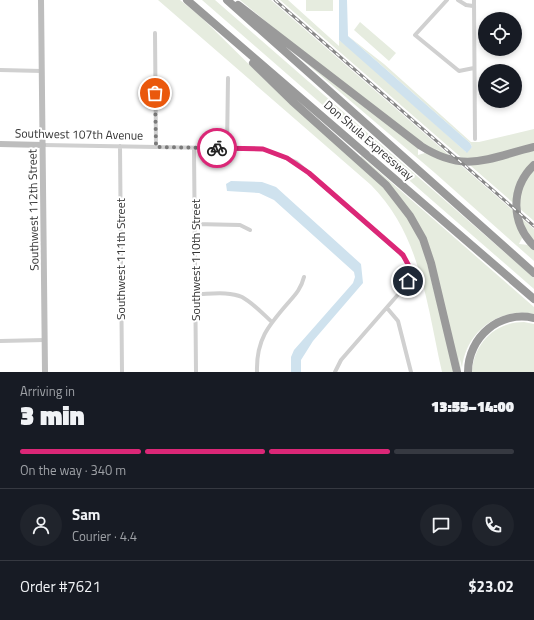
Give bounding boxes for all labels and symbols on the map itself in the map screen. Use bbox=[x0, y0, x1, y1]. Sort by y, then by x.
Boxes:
pin bbox=[138, 76, 172, 110]
street label: Don Shula Expressway bbox=[320, 95, 419, 185]
street label: Southwest 107th Avenue bbox=[15, 123, 143, 145]
courier bbox=[197, 128, 237, 168]
street label: Southwest 112th Street bbox=[22, 148, 44, 271]
street label: Southwest 111th Street bbox=[111, 197, 130, 320]
street label: Southwest 110th Street bbox=[186, 198, 205, 321]
pin bbox=[391, 264, 425, 298]

